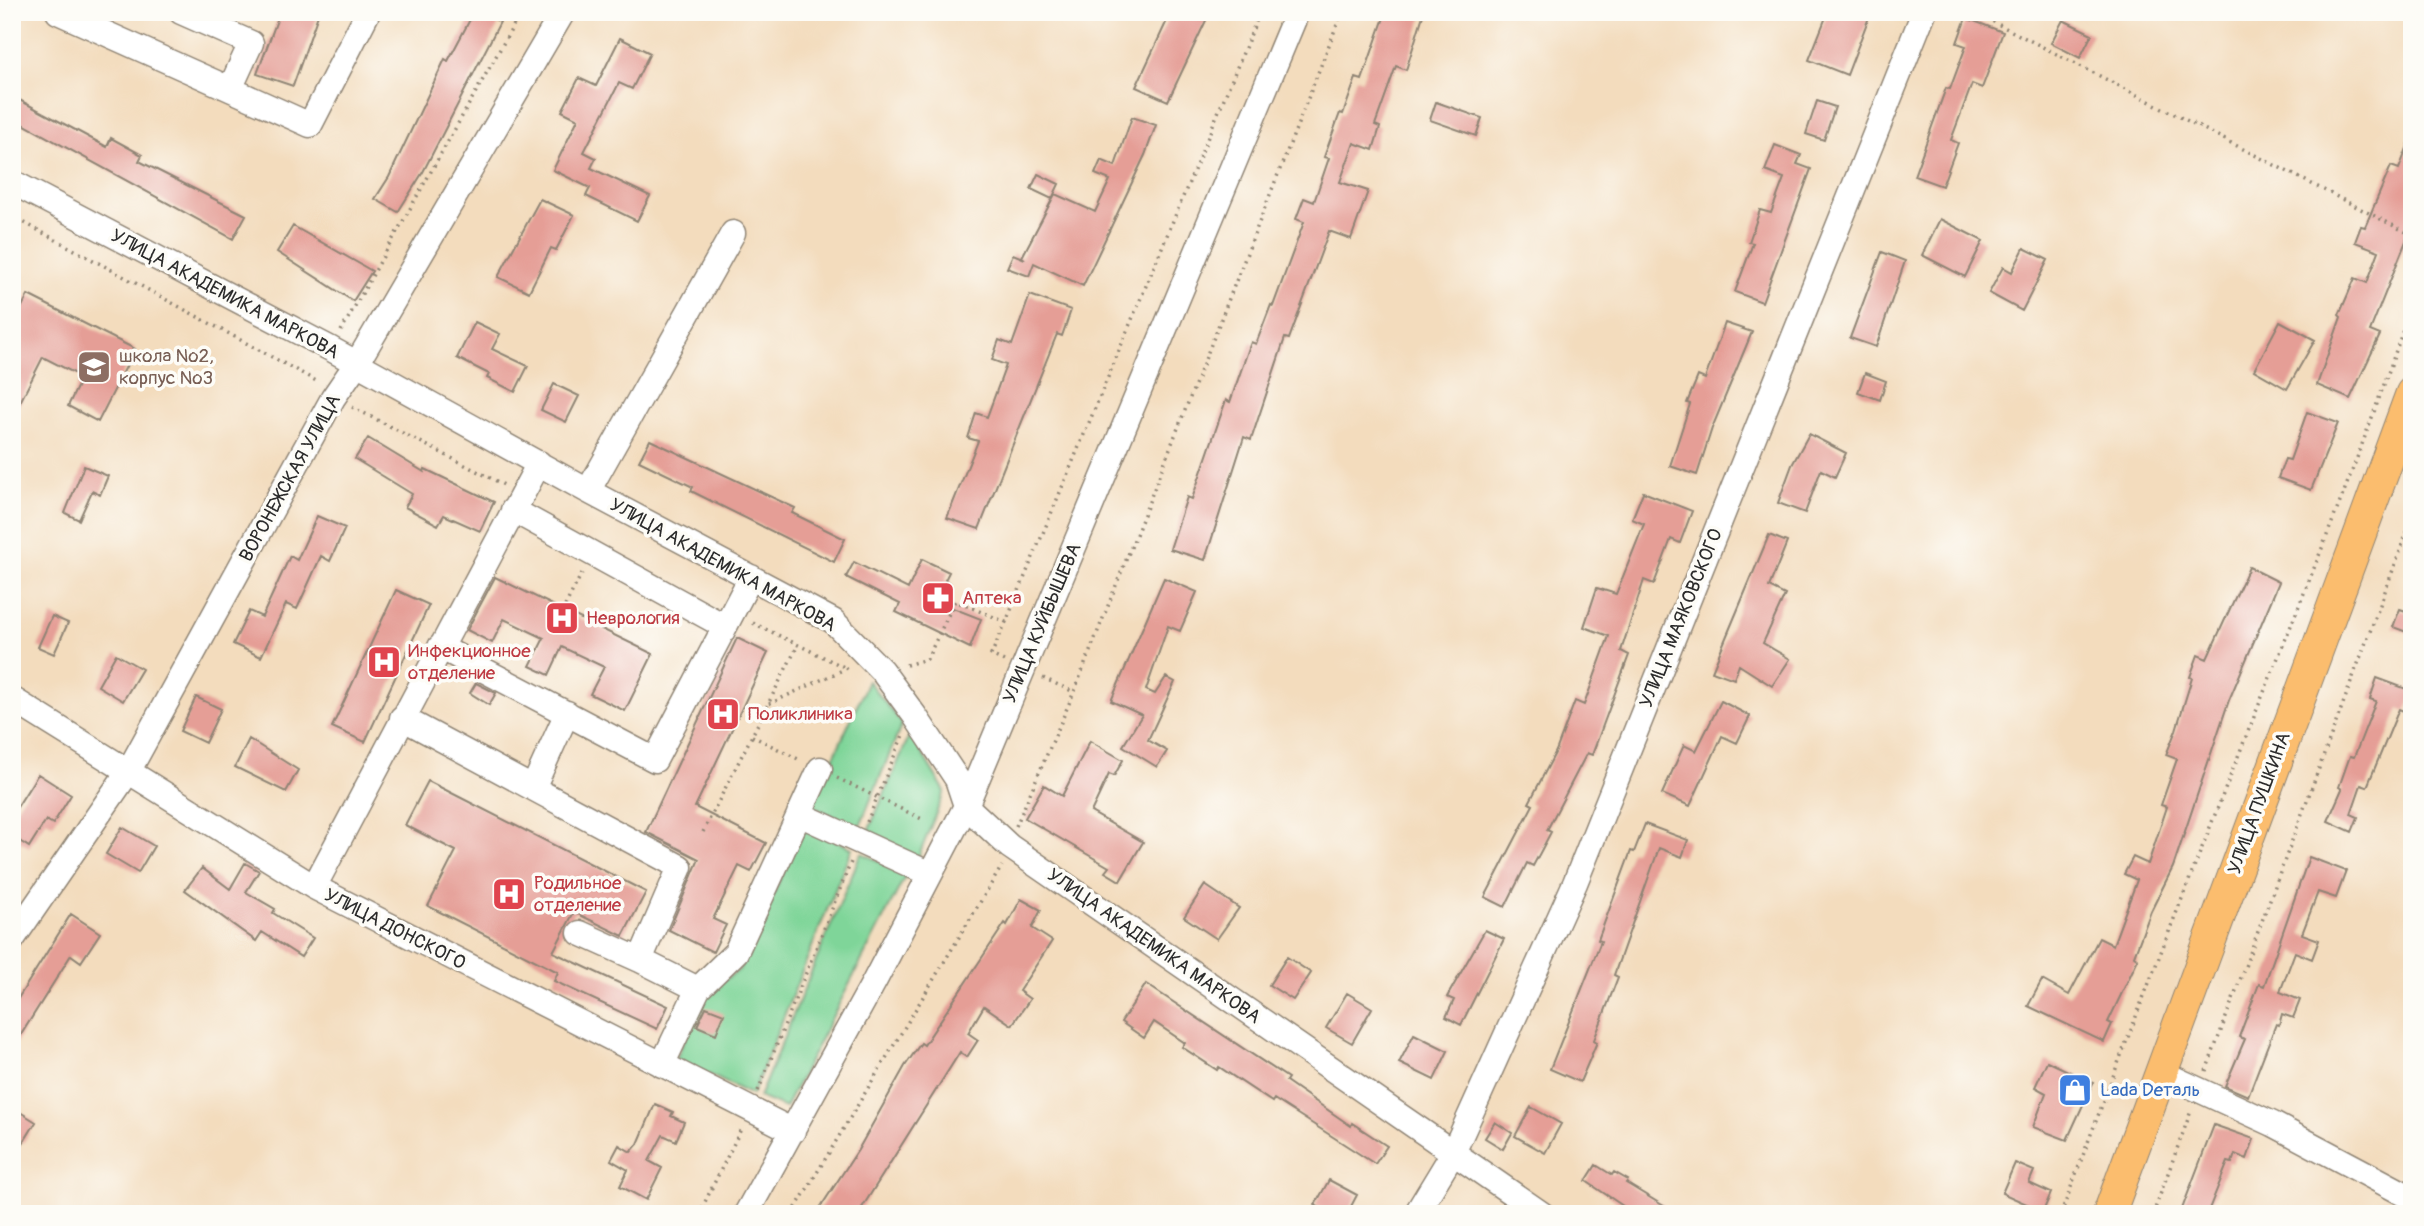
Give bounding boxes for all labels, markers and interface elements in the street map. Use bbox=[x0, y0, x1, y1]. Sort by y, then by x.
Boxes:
street label: УЛИЦА АКАДЕМИКА МАРКОВА bbox=[107, 224, 343, 364]
place label: школа №2, корпус №3 bbox=[119, 344, 214, 390]
school or university icon: школа №2, корпус №3 bbox=[75, 348, 113, 386]
street label: ВОРОНЕЖСКАЯ УЛИЦА bbox=[234, 390, 346, 566]
street label: УЛИЦА АКАДЕМИКА МАРКОВА bbox=[606, 493, 840, 637]
street label: УЛИЦА МАЯКОВСКОГО bbox=[1634, 525, 1728, 711]
street label: УЛИЦА КУЙБЫШЕВА bbox=[997, 539, 1087, 707]
pharmacy icon: Аптека bbox=[919, 579, 957, 617]
place label: Аптека bbox=[962, 586, 1022, 610]
hospital icon: Неврология bbox=[543, 599, 581, 637]
place label: Неврология bbox=[586, 606, 680, 630]
place label: Инфекционное отделение bbox=[408, 639, 531, 685]
hospital icon: Инфекционное отделение bbox=[365, 643, 403, 681]
hospital icon: Поликлиника bbox=[704, 695, 742, 733]
place label: Поликлиника bbox=[748, 702, 853, 726]
street label: УЛИЦА ПУШКИНА bbox=[2222, 729, 2296, 877]
street label: УЛИЦА АКАДЕМИКА МАРКОВА bbox=[1043, 863, 1265, 1029]
place label: Родильное отделение bbox=[534, 871, 622, 917]
hospital icon: Родильное отделение bbox=[490, 875, 528, 913]
street label: УЛИЦА ДОНСКОГО bbox=[320, 883, 470, 975]
shop icon: Lada Dеталь bbox=[2056, 1071, 2094, 1109]
place label: Lada Dеталь bbox=[2100, 1078, 2200, 1102]

